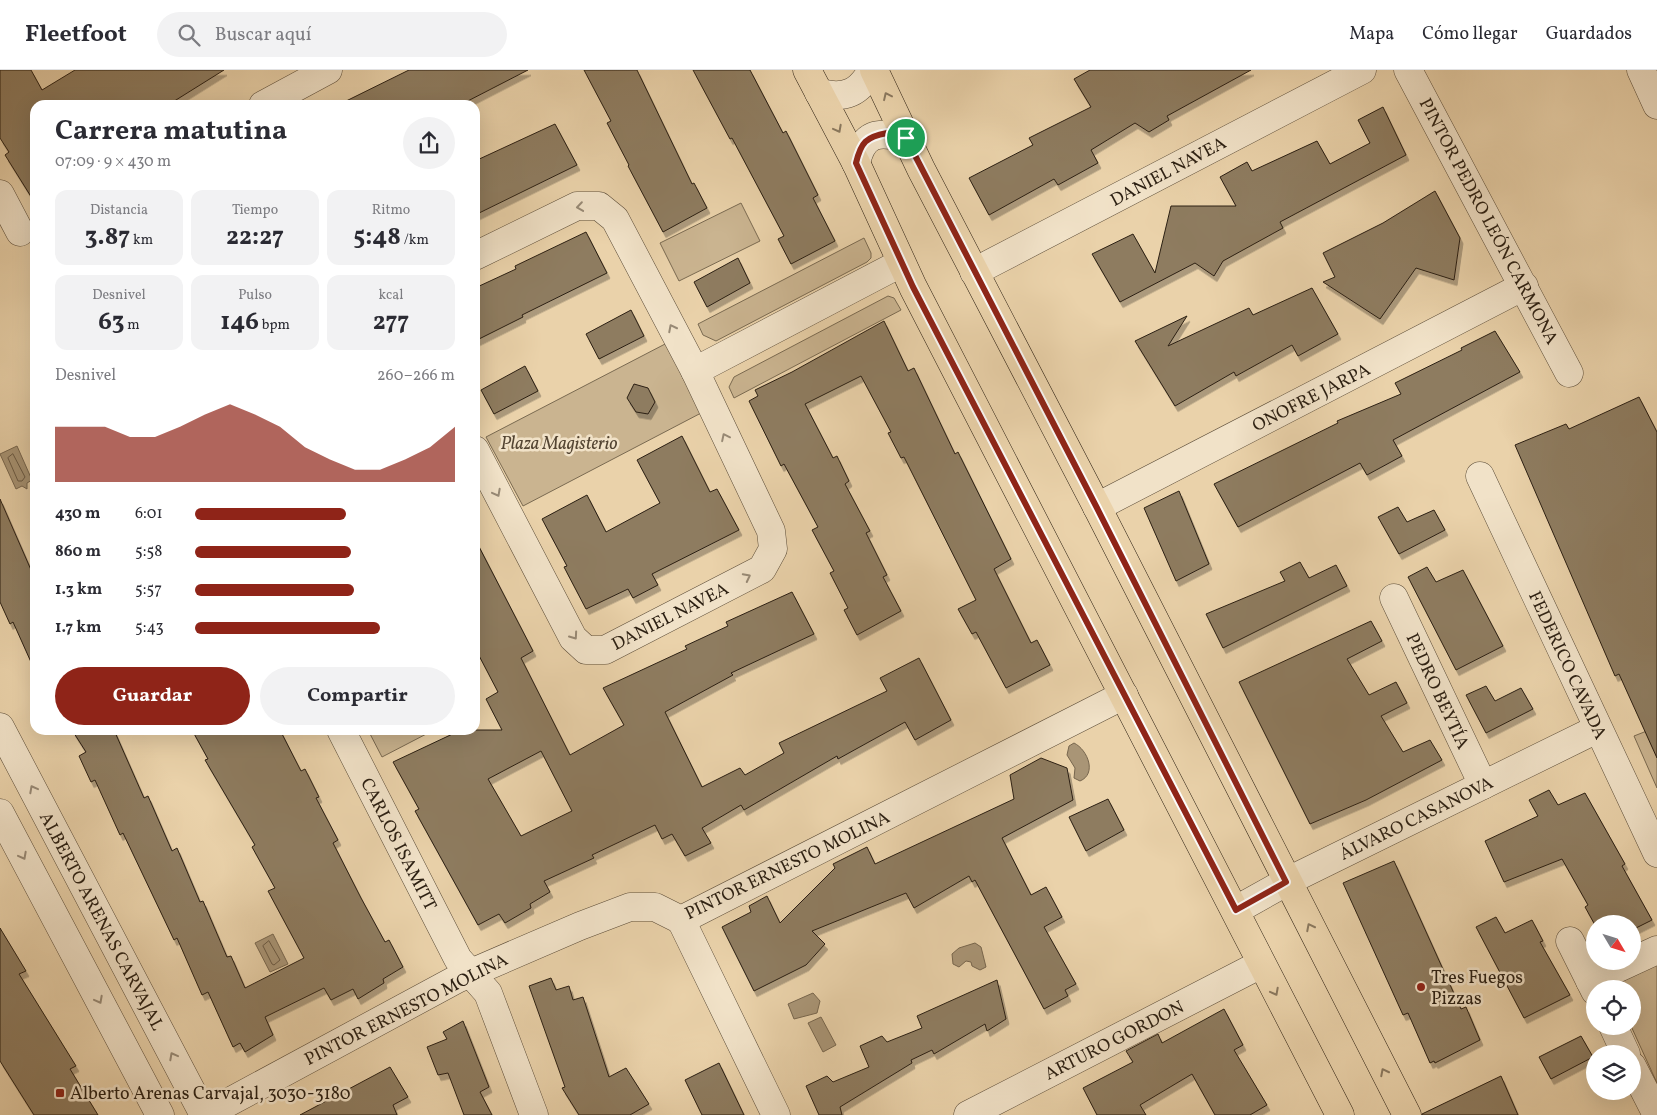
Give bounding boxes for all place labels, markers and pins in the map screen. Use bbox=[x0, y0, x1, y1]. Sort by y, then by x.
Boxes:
pin bbox=[885, 117, 927, 159]
place label: Tres Fuegos Pizzas bbox=[1431, 966, 1523, 1012]
marker: Tres Fuegos Pizzas bbox=[1415, 981, 1427, 993]
place label: Alberto Arenas Carvajal, 3030-3180 bbox=[70, 1082, 351, 1107]
marker: Alberto Arenas Carvajal, 3030-3180 bbox=[54, 1087, 66, 1099]

